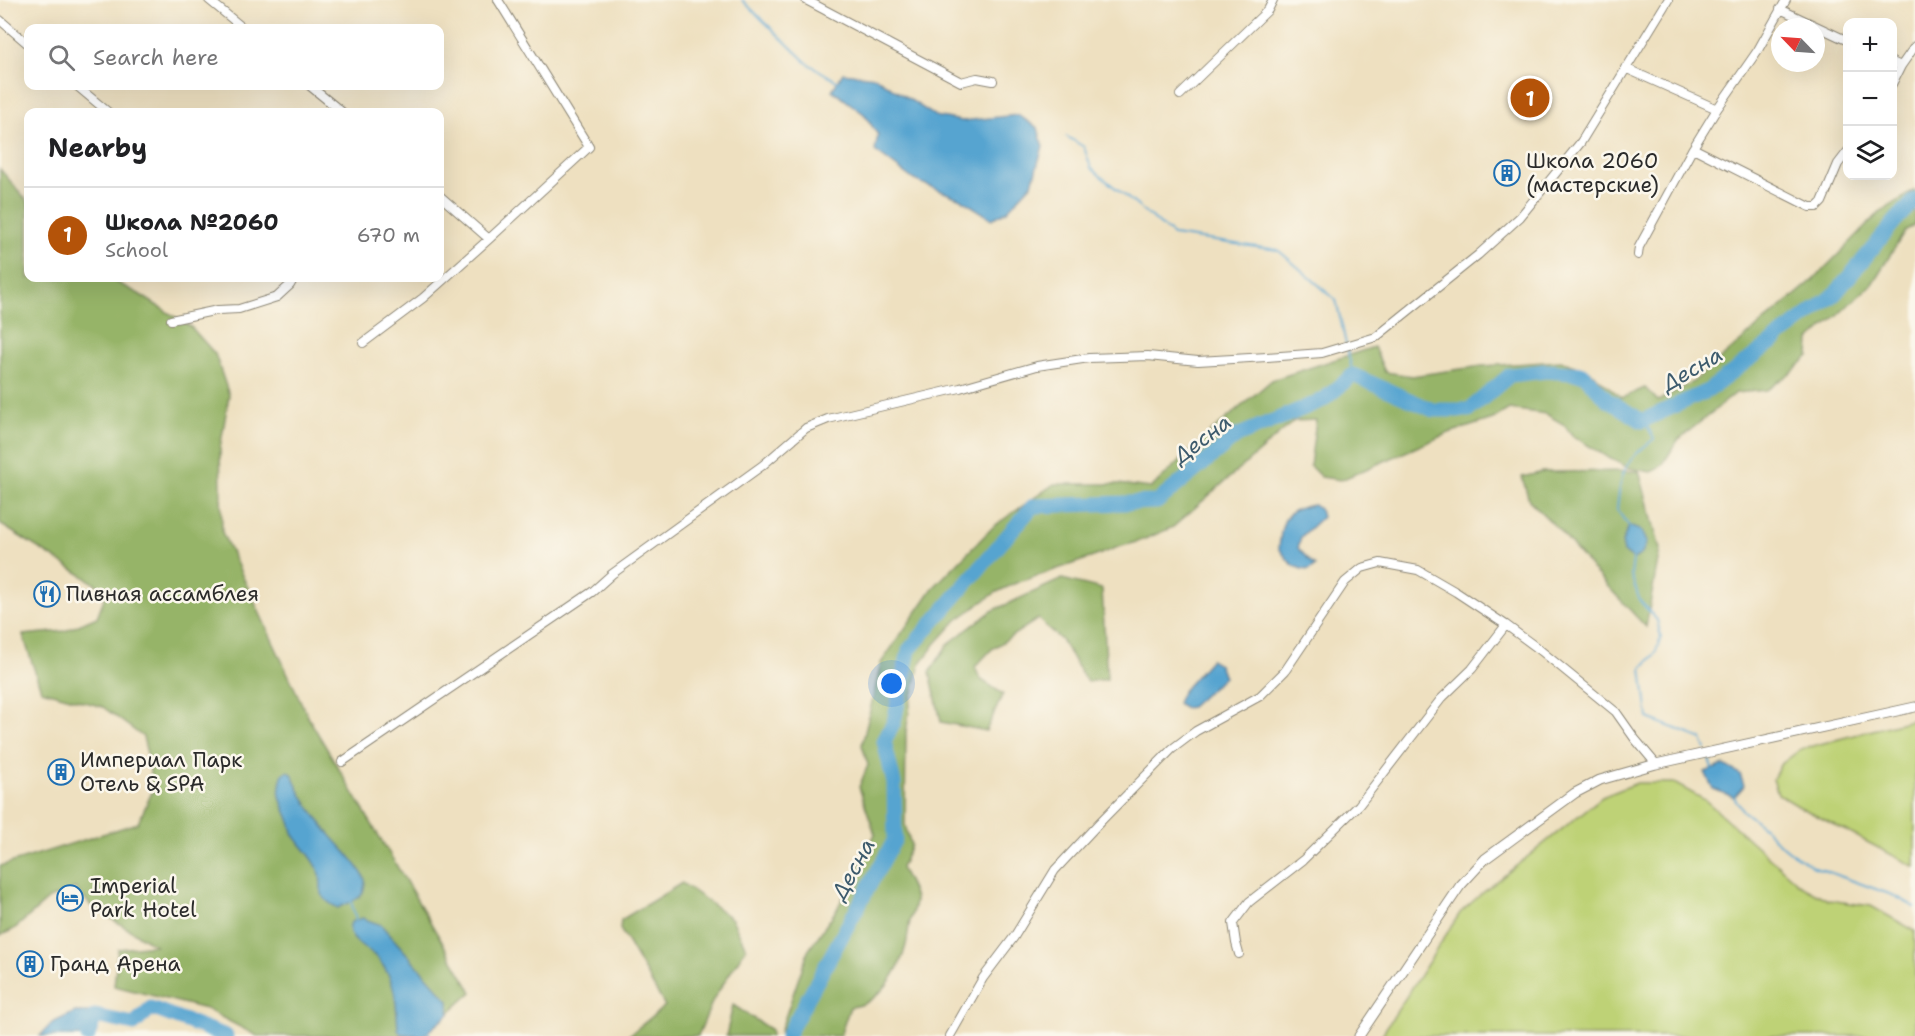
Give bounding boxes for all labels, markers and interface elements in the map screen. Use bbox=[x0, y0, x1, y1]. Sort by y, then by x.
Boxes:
north arrow bbox=[1771, 18, 1825, 72]
map controls bbox=[1843, 18, 1897, 180]
button: + bbox=[1843, 18, 1897, 72]
search box bbox=[24, 24, 444, 90]
icon: search bbox=[45, 41, 78, 74]
text: Search here bbox=[93, 43, 219, 72]
button: − bbox=[1843, 72, 1897, 126]
pin: 1 bbox=[1510, 76, 1550, 120]
button: layers bbox=[1843, 126, 1897, 180]
text: Nearby bbox=[48, 130, 147, 165]
place label: Школа 2060 (мастерские) bbox=[1526, 147, 1659, 199]
building icon: Школа 2060 (мастерские) bbox=[1492, 158, 1522, 188]
text: Школа №2060 bbox=[105, 208, 279, 237]
text: 1 bbox=[63, 222, 72, 248]
text: 670 m bbox=[357, 222, 420, 248]
text: School bbox=[105, 237, 168, 263]
water label: Десна bbox=[1654, 340, 1728, 399]
water label: Десна bbox=[1165, 408, 1237, 472]
restaurant icon: Пивная ассамблея bbox=[32, 579, 62, 609]
place label: Пивная ассамблея bbox=[66, 580, 259, 608]
your location bbox=[877, 669, 906, 698]
place label: Империал Парк Отель & SPA bbox=[80, 746, 242, 798]
building icon: Империал Парк Отель & SPA bbox=[46, 757, 76, 787]
water label: Десна bbox=[823, 833, 882, 907]
place label: Imperial Park Hotel bbox=[90, 872, 197, 924]
hotel icon: Imperial Park Hotel bbox=[55, 883, 85, 913]
building icon: Гранд Арена bbox=[15, 949, 45, 979]
place label: Гранд Арена bbox=[50, 950, 181, 978]

